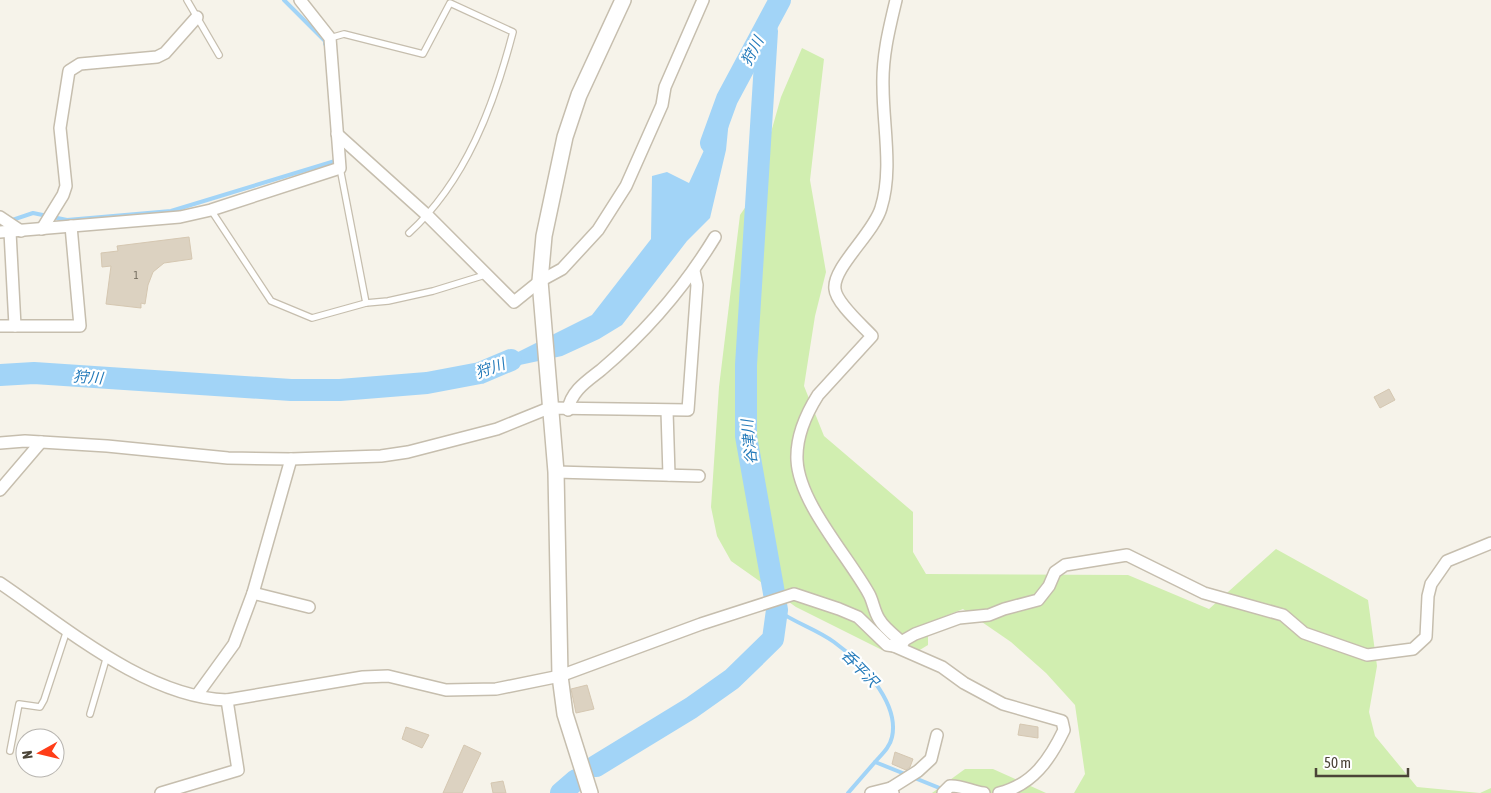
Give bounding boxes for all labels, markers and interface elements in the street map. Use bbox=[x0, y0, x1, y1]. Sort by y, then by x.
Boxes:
water label: 狩川 bbox=[737, 32, 767, 68]
house number: 1 bbox=[133, 269, 139, 281]
water label: 狩川 bbox=[473, 354, 509, 381]
water label: 狩川 bbox=[72, 367, 106, 387]
water label: 谷津川 bbox=[738, 417, 760, 465]
water label: 呑平沢 bbox=[838, 646, 883, 692]
north arrow bbox=[15, 728, 65, 778]
scale bar bbox=[1316, 746, 1408, 778]
text: N bbox=[19, 750, 36, 760]
text: 50 m bbox=[1324, 754, 1351, 771]

